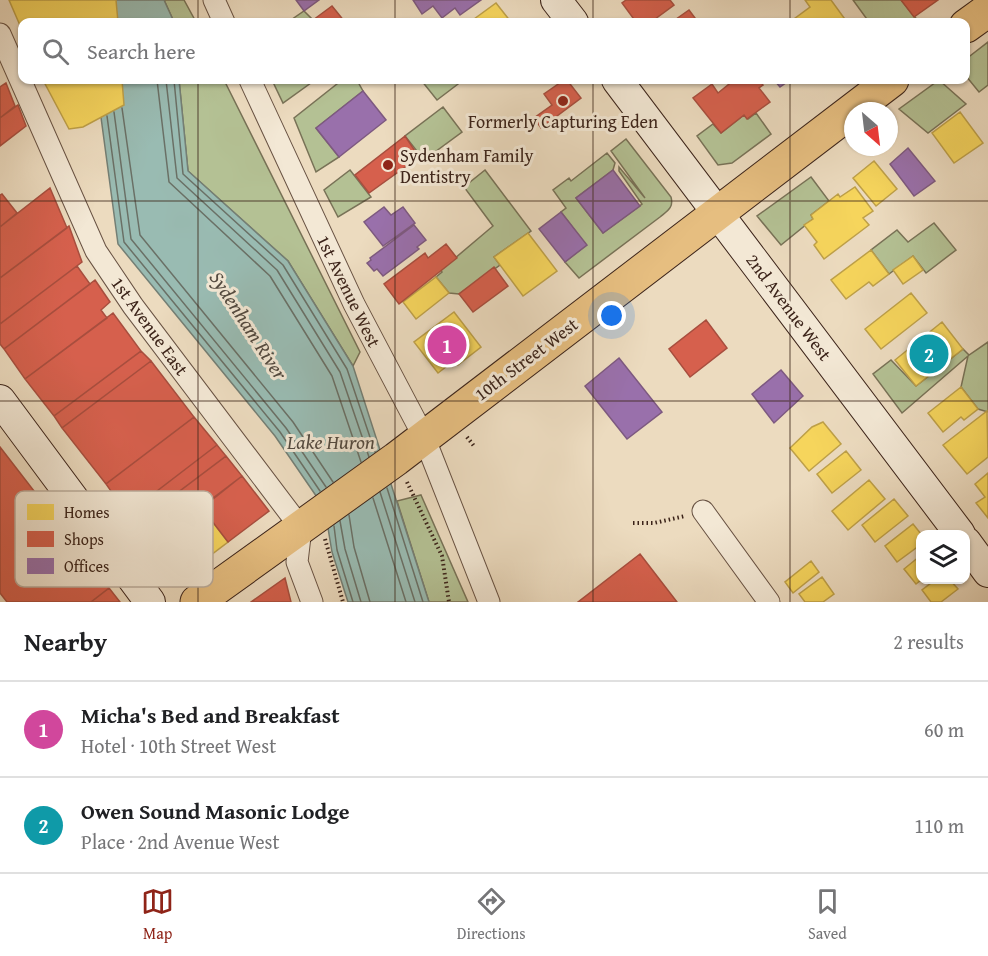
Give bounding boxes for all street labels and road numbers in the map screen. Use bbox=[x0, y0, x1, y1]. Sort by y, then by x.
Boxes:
street label: 1st Avenue West bbox=[310, 230, 388, 352]
street label: 2nd Avenue West bbox=[740, 248, 839, 367]
street label: 1st Avenue East bbox=[105, 271, 196, 382]
street label: 10th Street West bbox=[468, 311, 584, 407]

